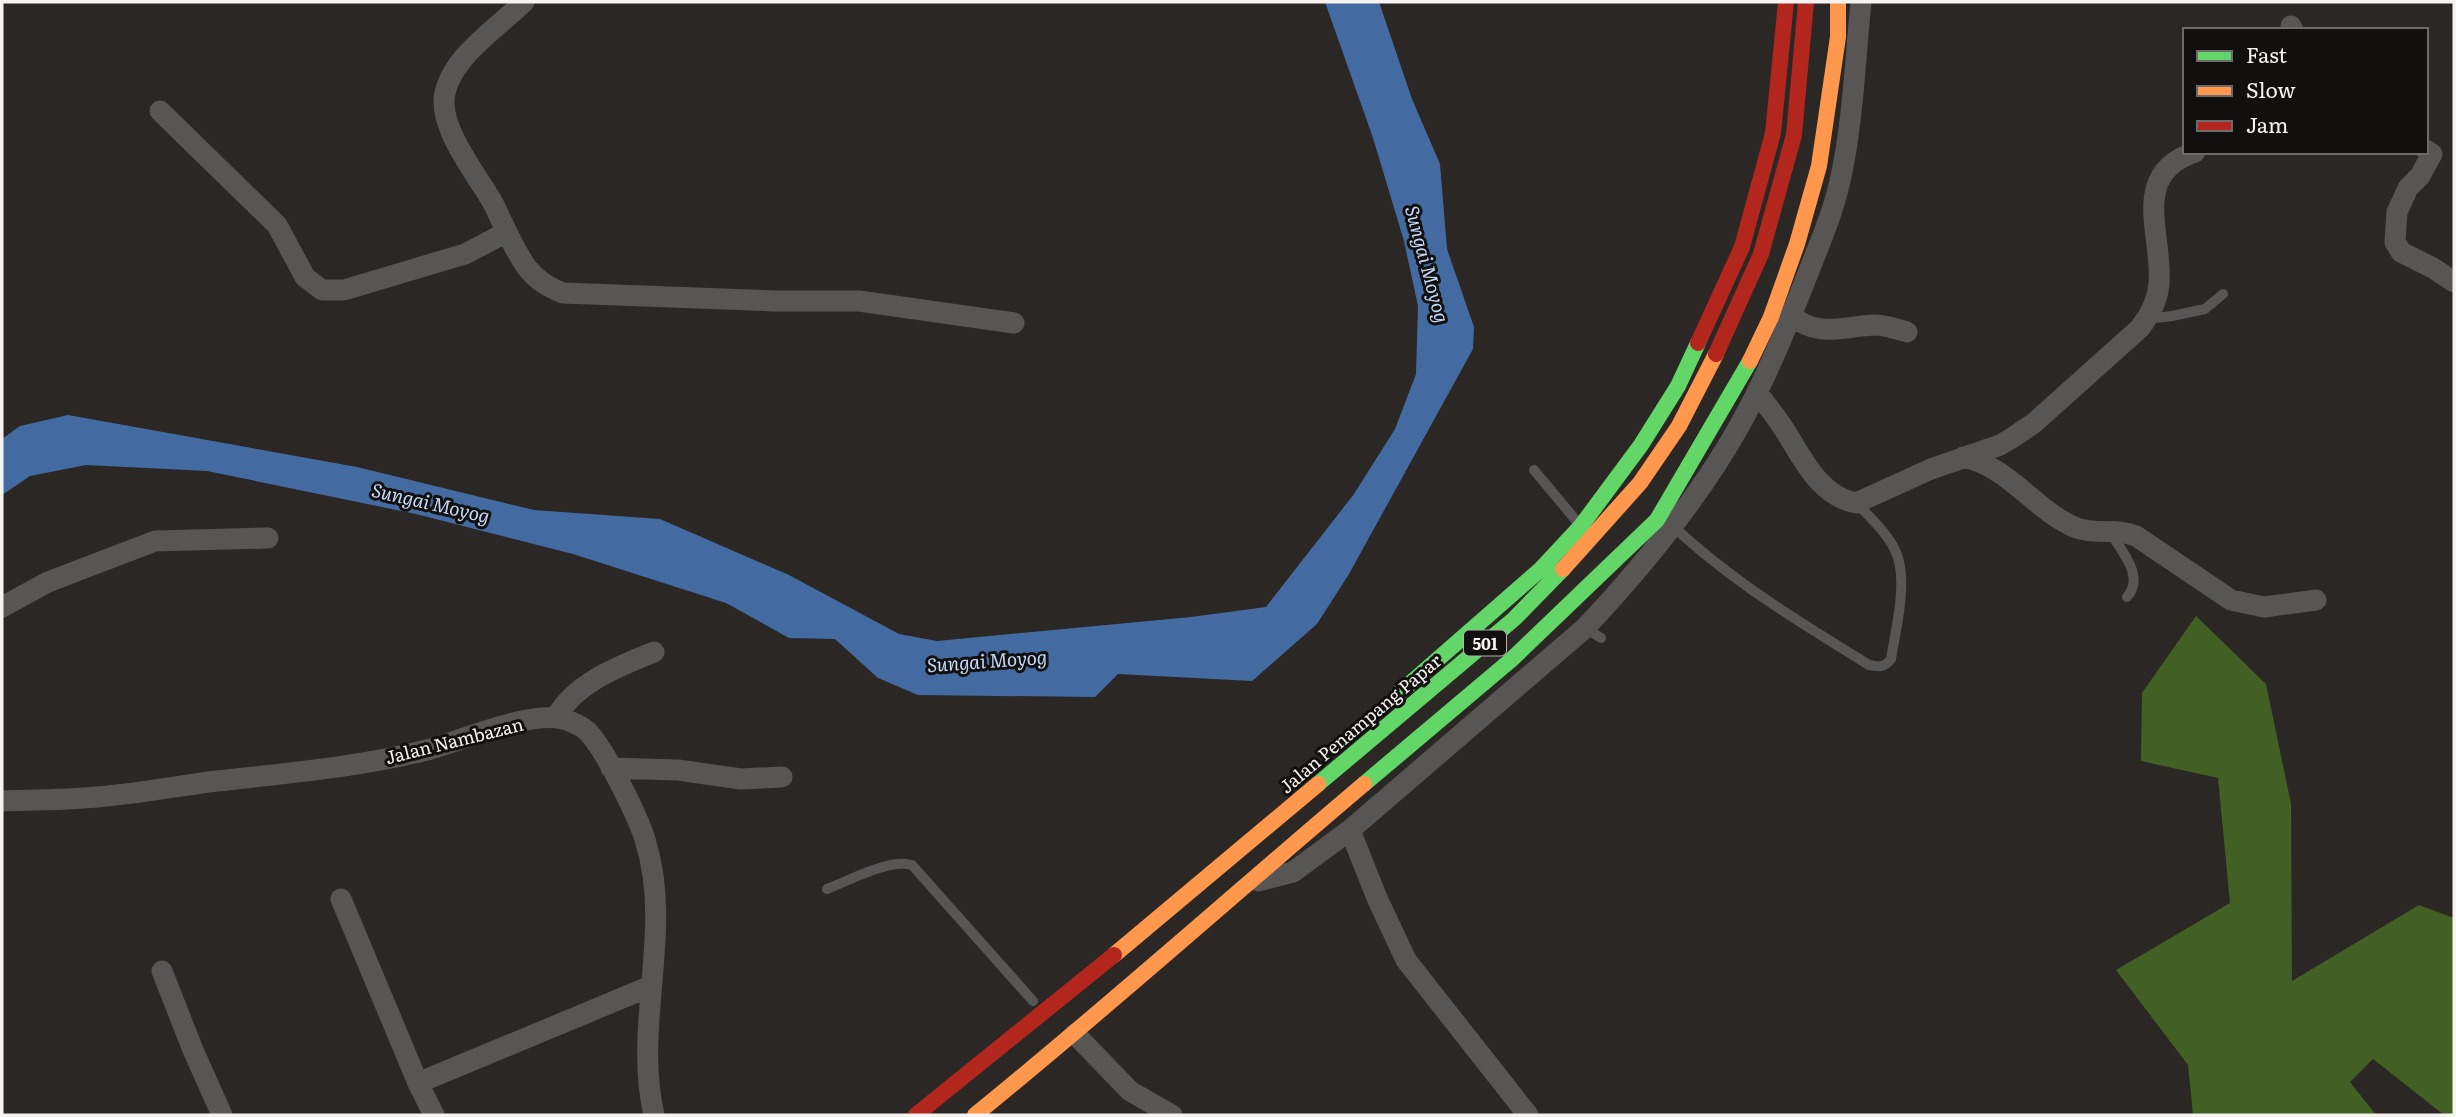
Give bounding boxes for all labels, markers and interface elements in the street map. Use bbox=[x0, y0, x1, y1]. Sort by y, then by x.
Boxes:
legend bbox=[2183, 28, 2428, 154]
text: Fast bbox=[2246, 38, 2287, 69]
text: Slow bbox=[2246, 73, 2296, 104]
text: Jam bbox=[2246, 108, 2288, 139]
water label: Sungai Moyog bbox=[1399, 202, 1457, 326]
water label: Sungai Moyog bbox=[369, 475, 493, 529]
road number: 501 bbox=[1464, 630, 1506, 656]
water label: Sungai Moyog bbox=[926, 642, 1048, 678]
street label: Jalan Penampang Papar bbox=[1273, 647, 1447, 799]
street label: Jalan Nambazan bbox=[382, 710, 526, 770]

